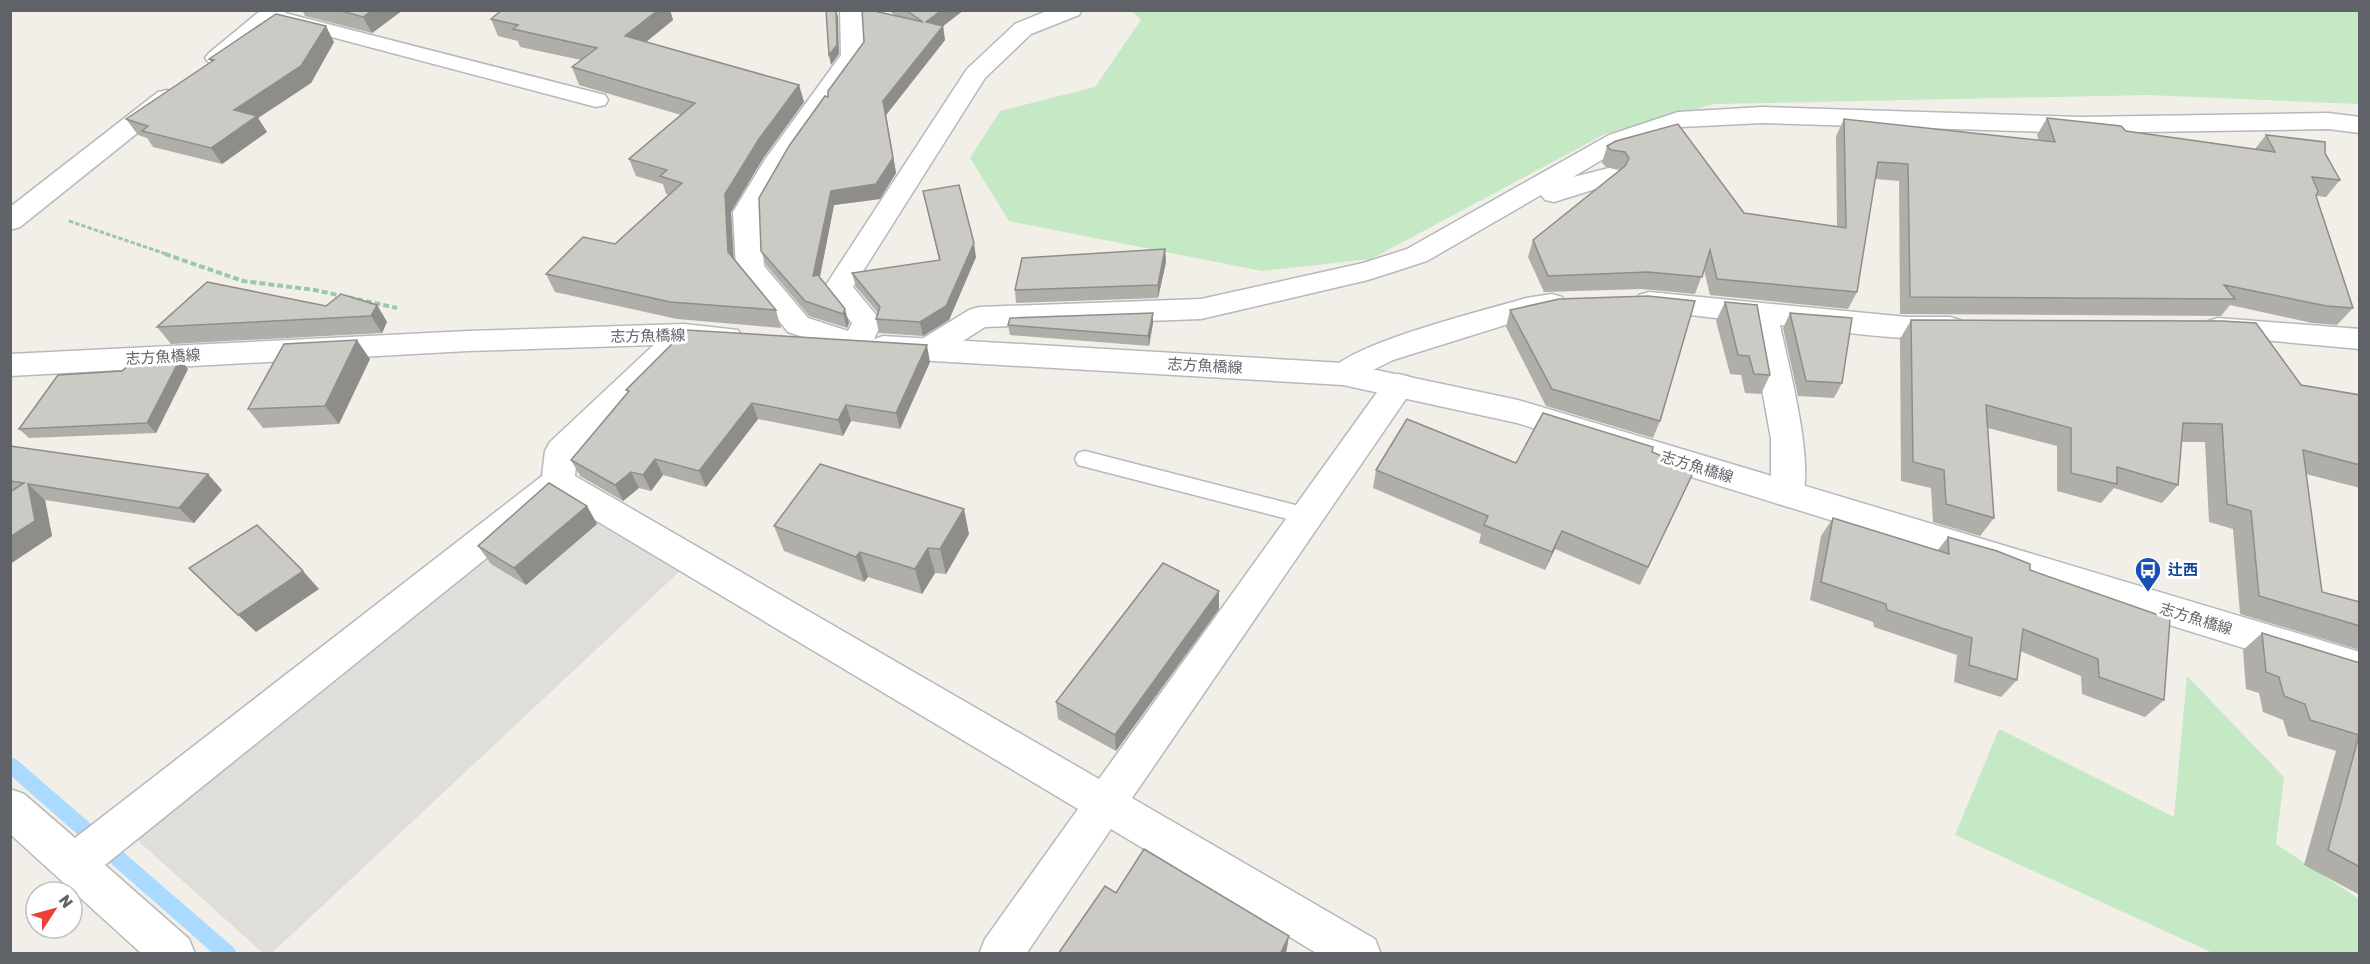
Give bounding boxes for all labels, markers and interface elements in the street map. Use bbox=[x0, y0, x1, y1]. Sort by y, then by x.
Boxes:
street label: 志方魚橋線 bbox=[610, 326, 686, 346]
street label: 志方魚橋線 bbox=[125, 346, 201, 368]
street label: 志方魚橋線 bbox=[1167, 355, 1243, 377]
street label: 志方魚橋線 bbox=[1658, 447, 1736, 487]
bus stop icon: 辻西 bbox=[2133, 555, 2163, 593]
place label: 辻西 bbox=[2168, 561, 2198, 579]
street label: 志方魚橋線 bbox=[2157, 599, 2235, 639]
north arrow bbox=[24, 880, 84, 940]
text: N bbox=[55, 891, 77, 912]

